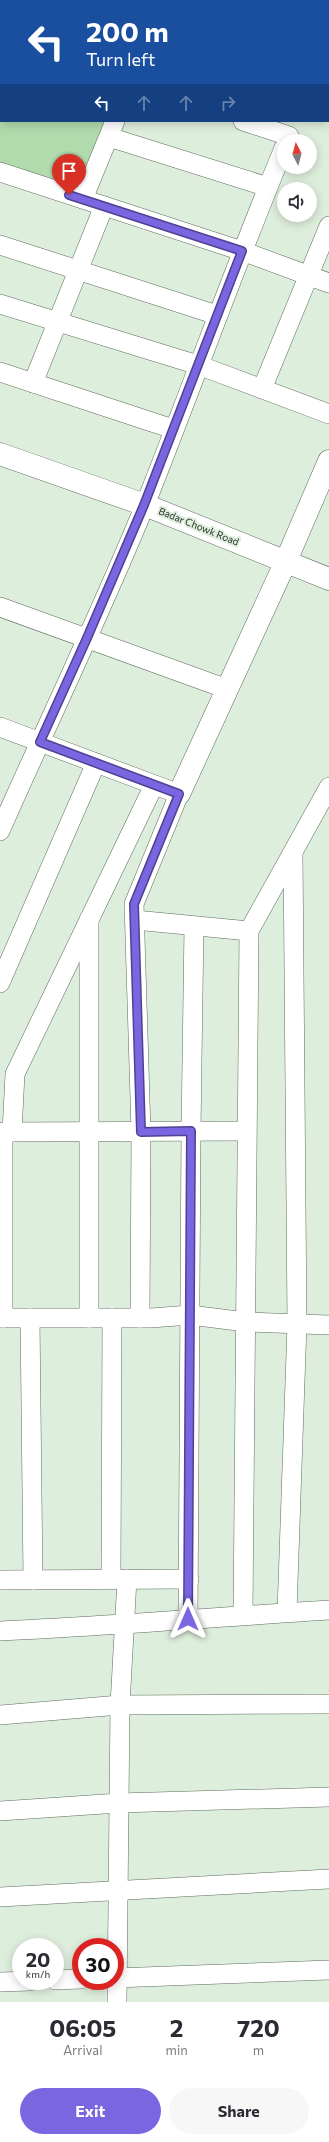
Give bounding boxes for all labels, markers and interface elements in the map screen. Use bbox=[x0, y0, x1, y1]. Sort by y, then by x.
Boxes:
text: 200 m bbox=[86, 14, 169, 48]
icon: left bbox=[20, 16, 72, 68]
text: Turn left bbox=[86, 48, 155, 70]
icon: left bbox=[91, 92, 113, 114]
icon: ahead bbox=[133, 92, 155, 114]
icon: ahead bbox=[175, 92, 197, 114]
icon: right bbox=[217, 92, 239, 114]
north arrow bbox=[277, 134, 317, 174]
map controls bbox=[277, 134, 317, 222]
pin bbox=[52, 154, 86, 195]
icon: arrive bbox=[58, 160, 80, 182]
button: sound bbox=[277, 182, 317, 222]
street label: Badar Chowk Road bbox=[157, 504, 241, 548]
position arrow bbox=[167, 1598, 209, 1640]
speed limit sign: 30 bbox=[72, 1938, 124, 1990]
text: 20 bbox=[26, 1947, 50, 1971]
text: km/h bbox=[26, 1968, 50, 1980]
text: 06:05 bbox=[49, 2013, 116, 2042]
text: 2 bbox=[170, 2013, 184, 2042]
text: 720 bbox=[237, 2013, 280, 2042]
text: Arrival bbox=[63, 2042, 102, 2058]
text: min bbox=[166, 2042, 188, 2058]
text: m bbox=[253, 2042, 264, 2058]
button: Exit bbox=[20, 2088, 161, 2134]
button: Share bbox=[169, 2088, 309, 2134]

